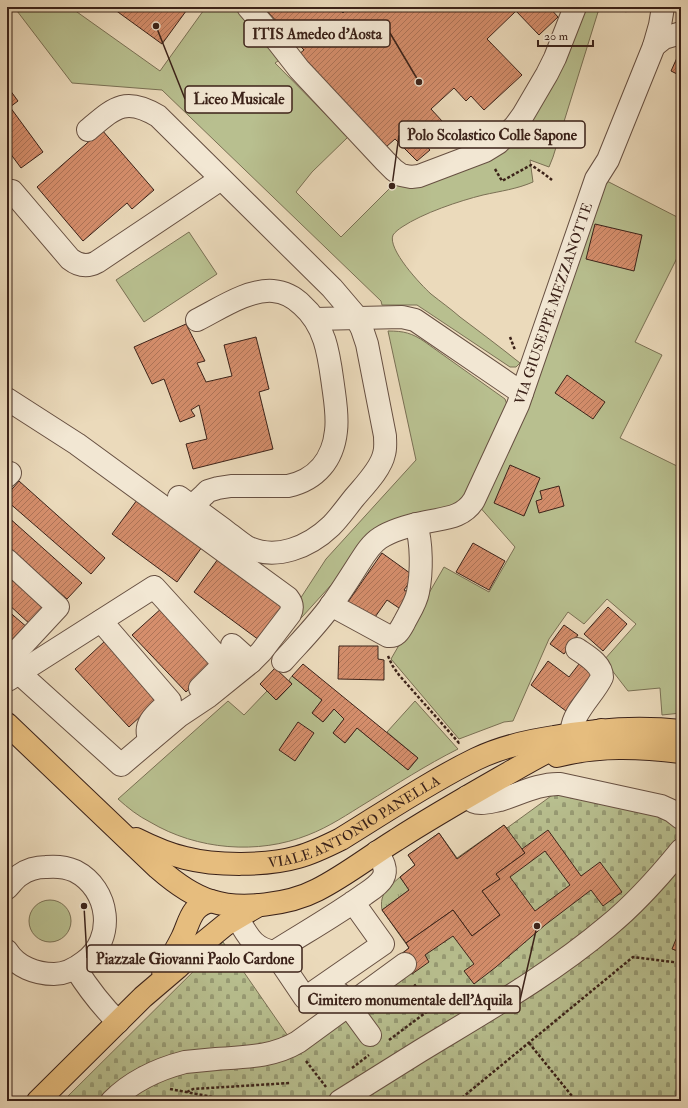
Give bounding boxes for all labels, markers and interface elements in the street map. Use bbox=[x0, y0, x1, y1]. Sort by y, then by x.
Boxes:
callout: ITIS Amedeo d'Aosta bbox=[244, 20, 390, 47]
scale bar bbox=[538, 22, 593, 48]
text: ITIS Amedeo d'Aosta bbox=[252, 25, 383, 44]
text: 20 m bbox=[544, 29, 569, 44]
callout: Liceo Musicale bbox=[185, 86, 292, 113]
text: Liceo Musicale bbox=[194, 90, 285, 109]
callout: Polo Scolastico Colle Sapone bbox=[399, 121, 585, 148]
text: Polo Scolastico Colle Sapone bbox=[407, 126, 578, 146]
street label: VIA GIUSEPPE MEZZANOTTE bbox=[511, 200, 596, 407]
street label: VIALE ANTONIO PANELLA bbox=[267, 772, 443, 871]
callout: Piazzale Giovanni Paolo Cardone bbox=[87, 945, 302, 972]
text: Piazzale Giovanni Paolo Cardone bbox=[96, 950, 295, 969]
callout: Cimitero monumentale dell'Aquila bbox=[299, 986, 520, 1013]
text: Cimitero monumentale dell'Aquila bbox=[307, 991, 513, 1011]

